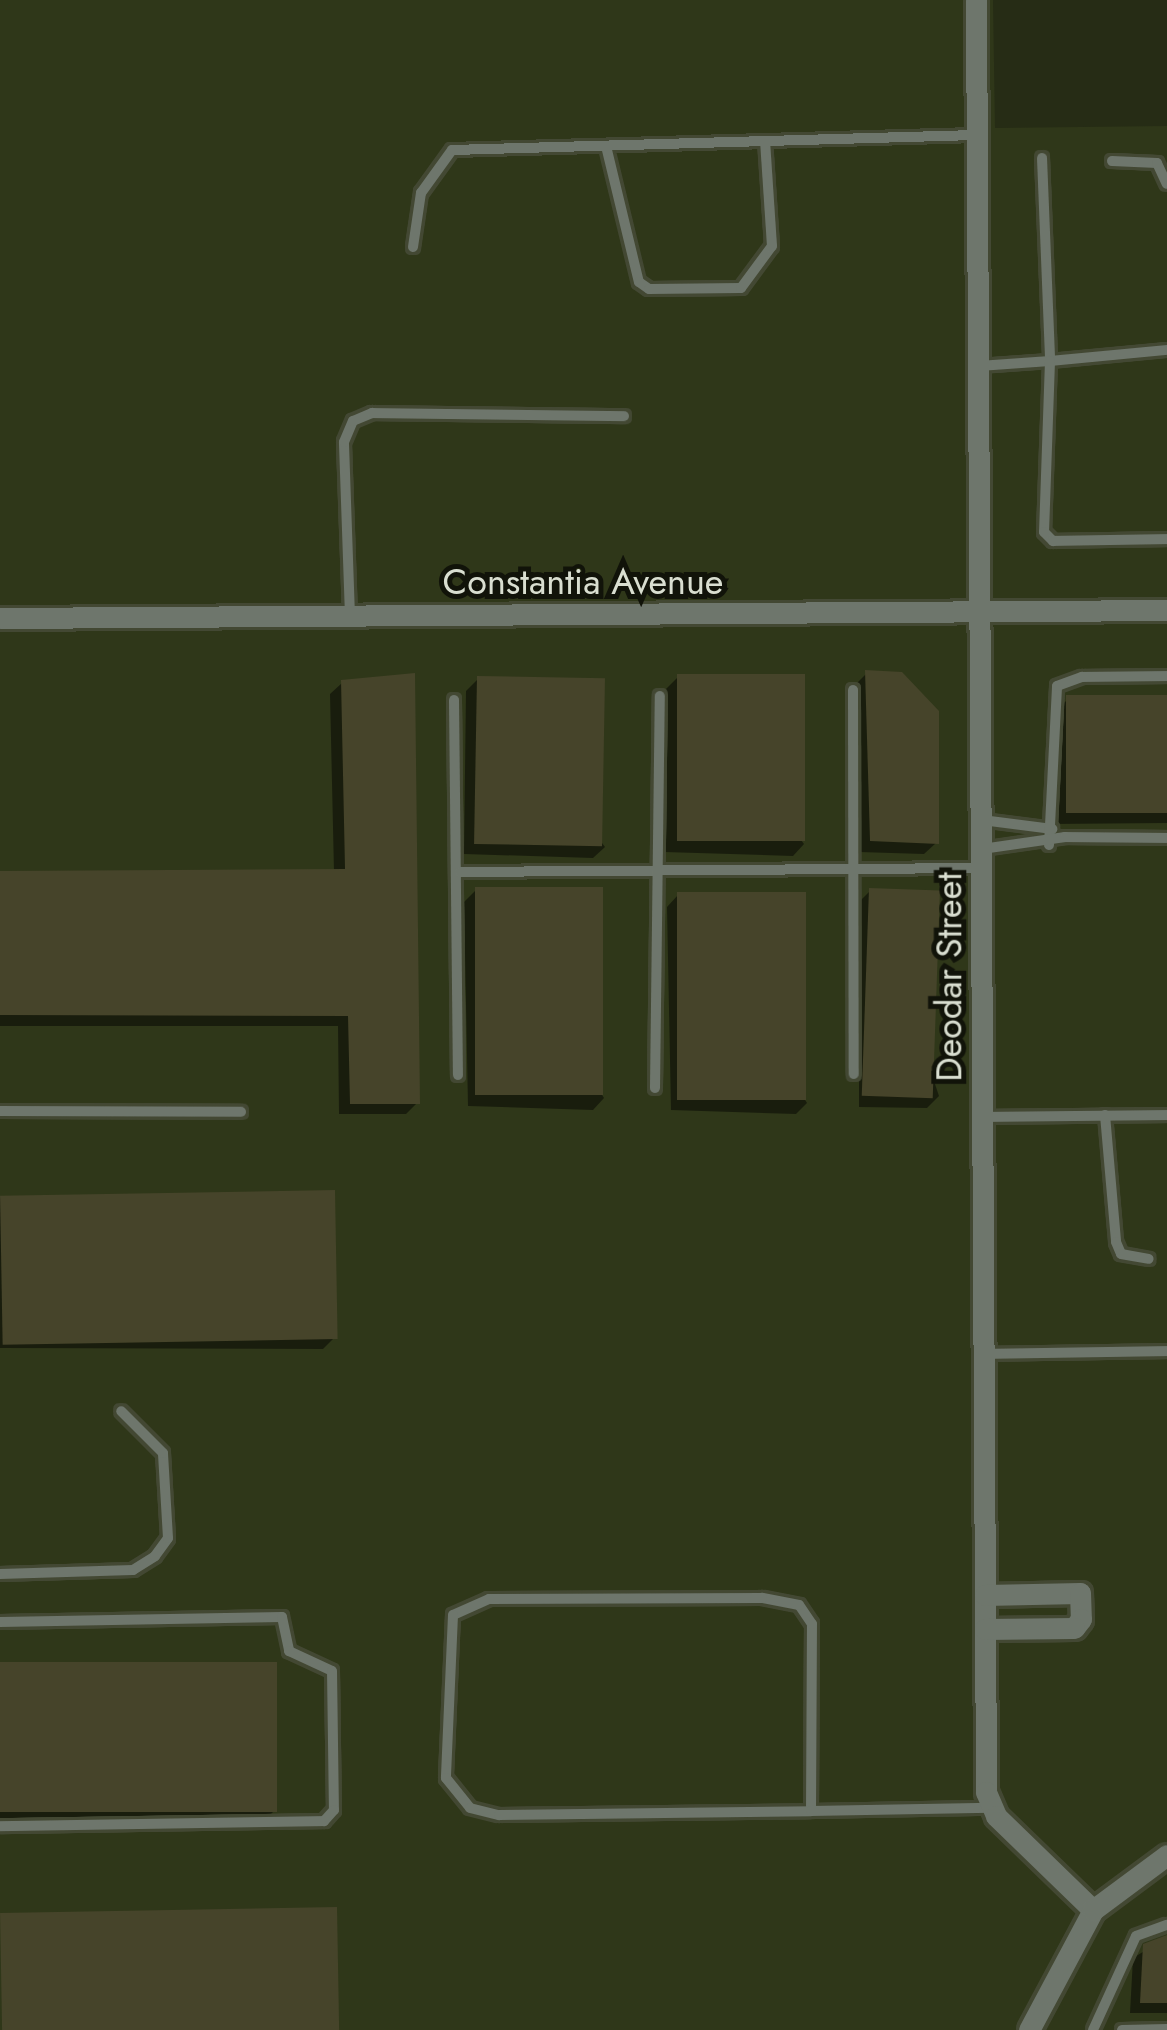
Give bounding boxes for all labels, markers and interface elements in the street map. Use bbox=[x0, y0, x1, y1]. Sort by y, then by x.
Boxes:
street label: Constantia Avenue bbox=[443, 560, 723, 604]
street label: Deodar Street bbox=[927, 872, 971, 1082]

